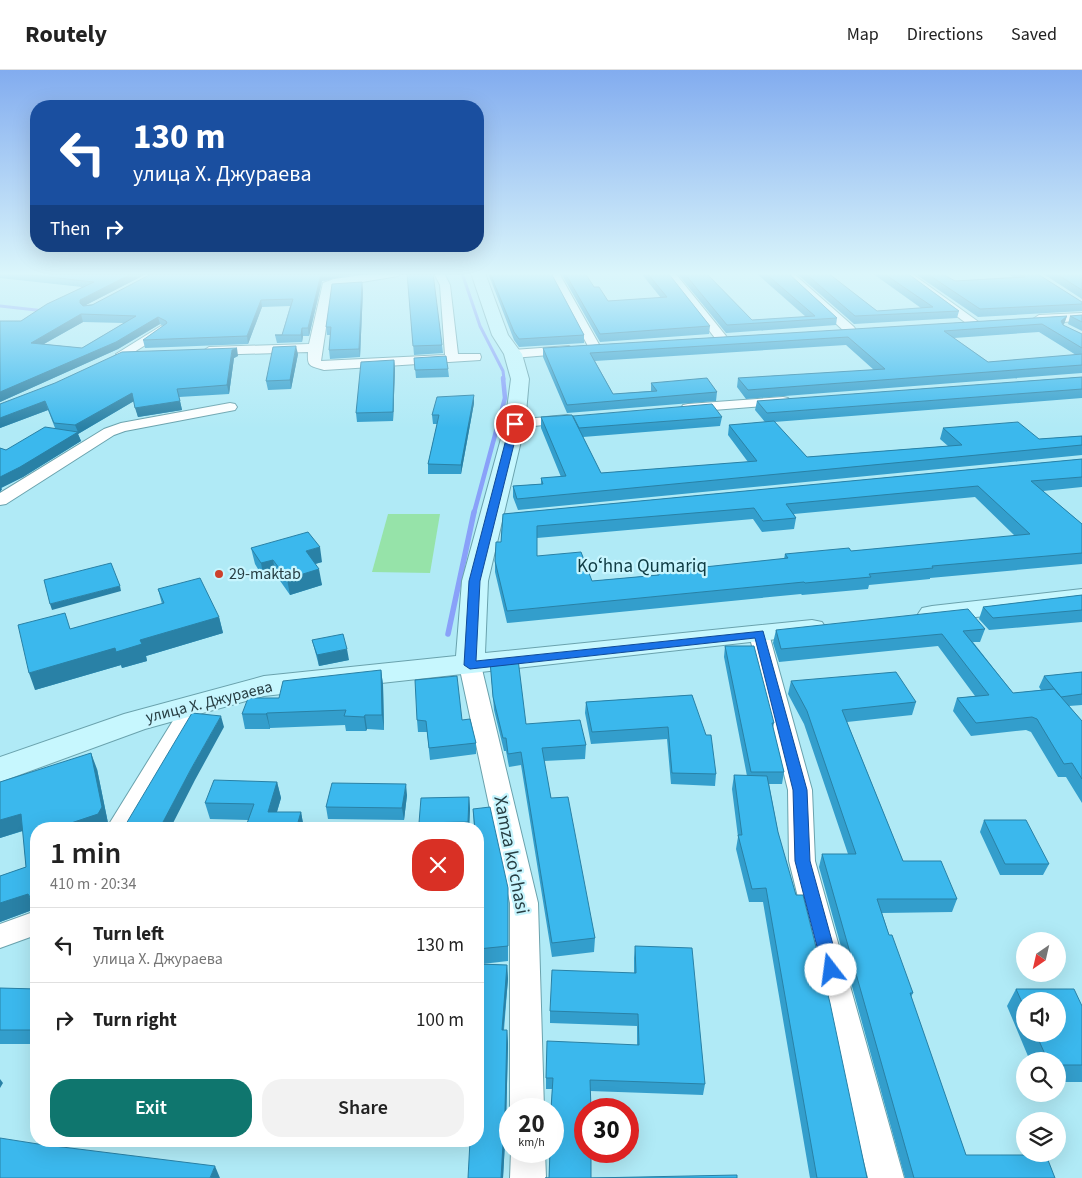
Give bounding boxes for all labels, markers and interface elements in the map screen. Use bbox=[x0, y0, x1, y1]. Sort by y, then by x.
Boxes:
text: Routely bbox=[25, 17, 107, 52]
text: Map bbox=[847, 22, 879, 47]
text: Directions bbox=[907, 22, 983, 47]
text: Saved bbox=[1011, 22, 1057, 47]
text: 130 m bbox=[133, 112, 225, 162]
icon: left bbox=[50, 120, 115, 185]
text: улица Х. Джураева bbox=[133, 158, 312, 190]
icon: right bbox=[100, 215, 128, 243]
text: Then bbox=[50, 216, 90, 243]
pin bbox=[494, 403, 536, 445]
icon: arrive bbox=[501, 410, 529, 438]
district label: Koʻhna Qumariq bbox=[577, 553, 707, 580]
place label: 29-maktab bbox=[229, 563, 301, 585]
marker: 29-maktab bbox=[213, 568, 225, 580]
street label: улица Х. Джураева bbox=[143, 676, 275, 728]
street label: Xamza ko'chasi bbox=[486, 793, 536, 917]
text: 1 min bbox=[50, 832, 121, 875]
button: close bbox=[412, 839, 464, 891]
text: 410 m · 20:34 bbox=[50, 873, 137, 895]
text: Turn left bbox=[93, 921, 164, 948]
icon: left bbox=[50, 931, 78, 959]
text: 130 m bbox=[416, 932, 464, 959]
north arrow bbox=[1016, 932, 1066, 982]
map controls bbox=[1016, 932, 1066, 1162]
position arrow bbox=[804, 943, 856, 995]
text: улица Х. Джураева bbox=[93, 948, 223, 970]
button: sound bbox=[1016, 992, 1066, 1042]
icon: right bbox=[50, 1006, 78, 1034]
text: Turn right bbox=[93, 1007, 177, 1034]
text: 100 m bbox=[416, 1007, 464, 1034]
button: search bbox=[1016, 1052, 1066, 1102]
button: Exit bbox=[50, 1079, 252, 1137]
button: Share bbox=[262, 1079, 464, 1137]
speed limit sign: 30 bbox=[574, 1098, 639, 1163]
text: 20 bbox=[518, 1106, 545, 1142]
button: layers bbox=[1016, 1112, 1066, 1162]
text: km/h bbox=[518, 1134, 545, 1151]

